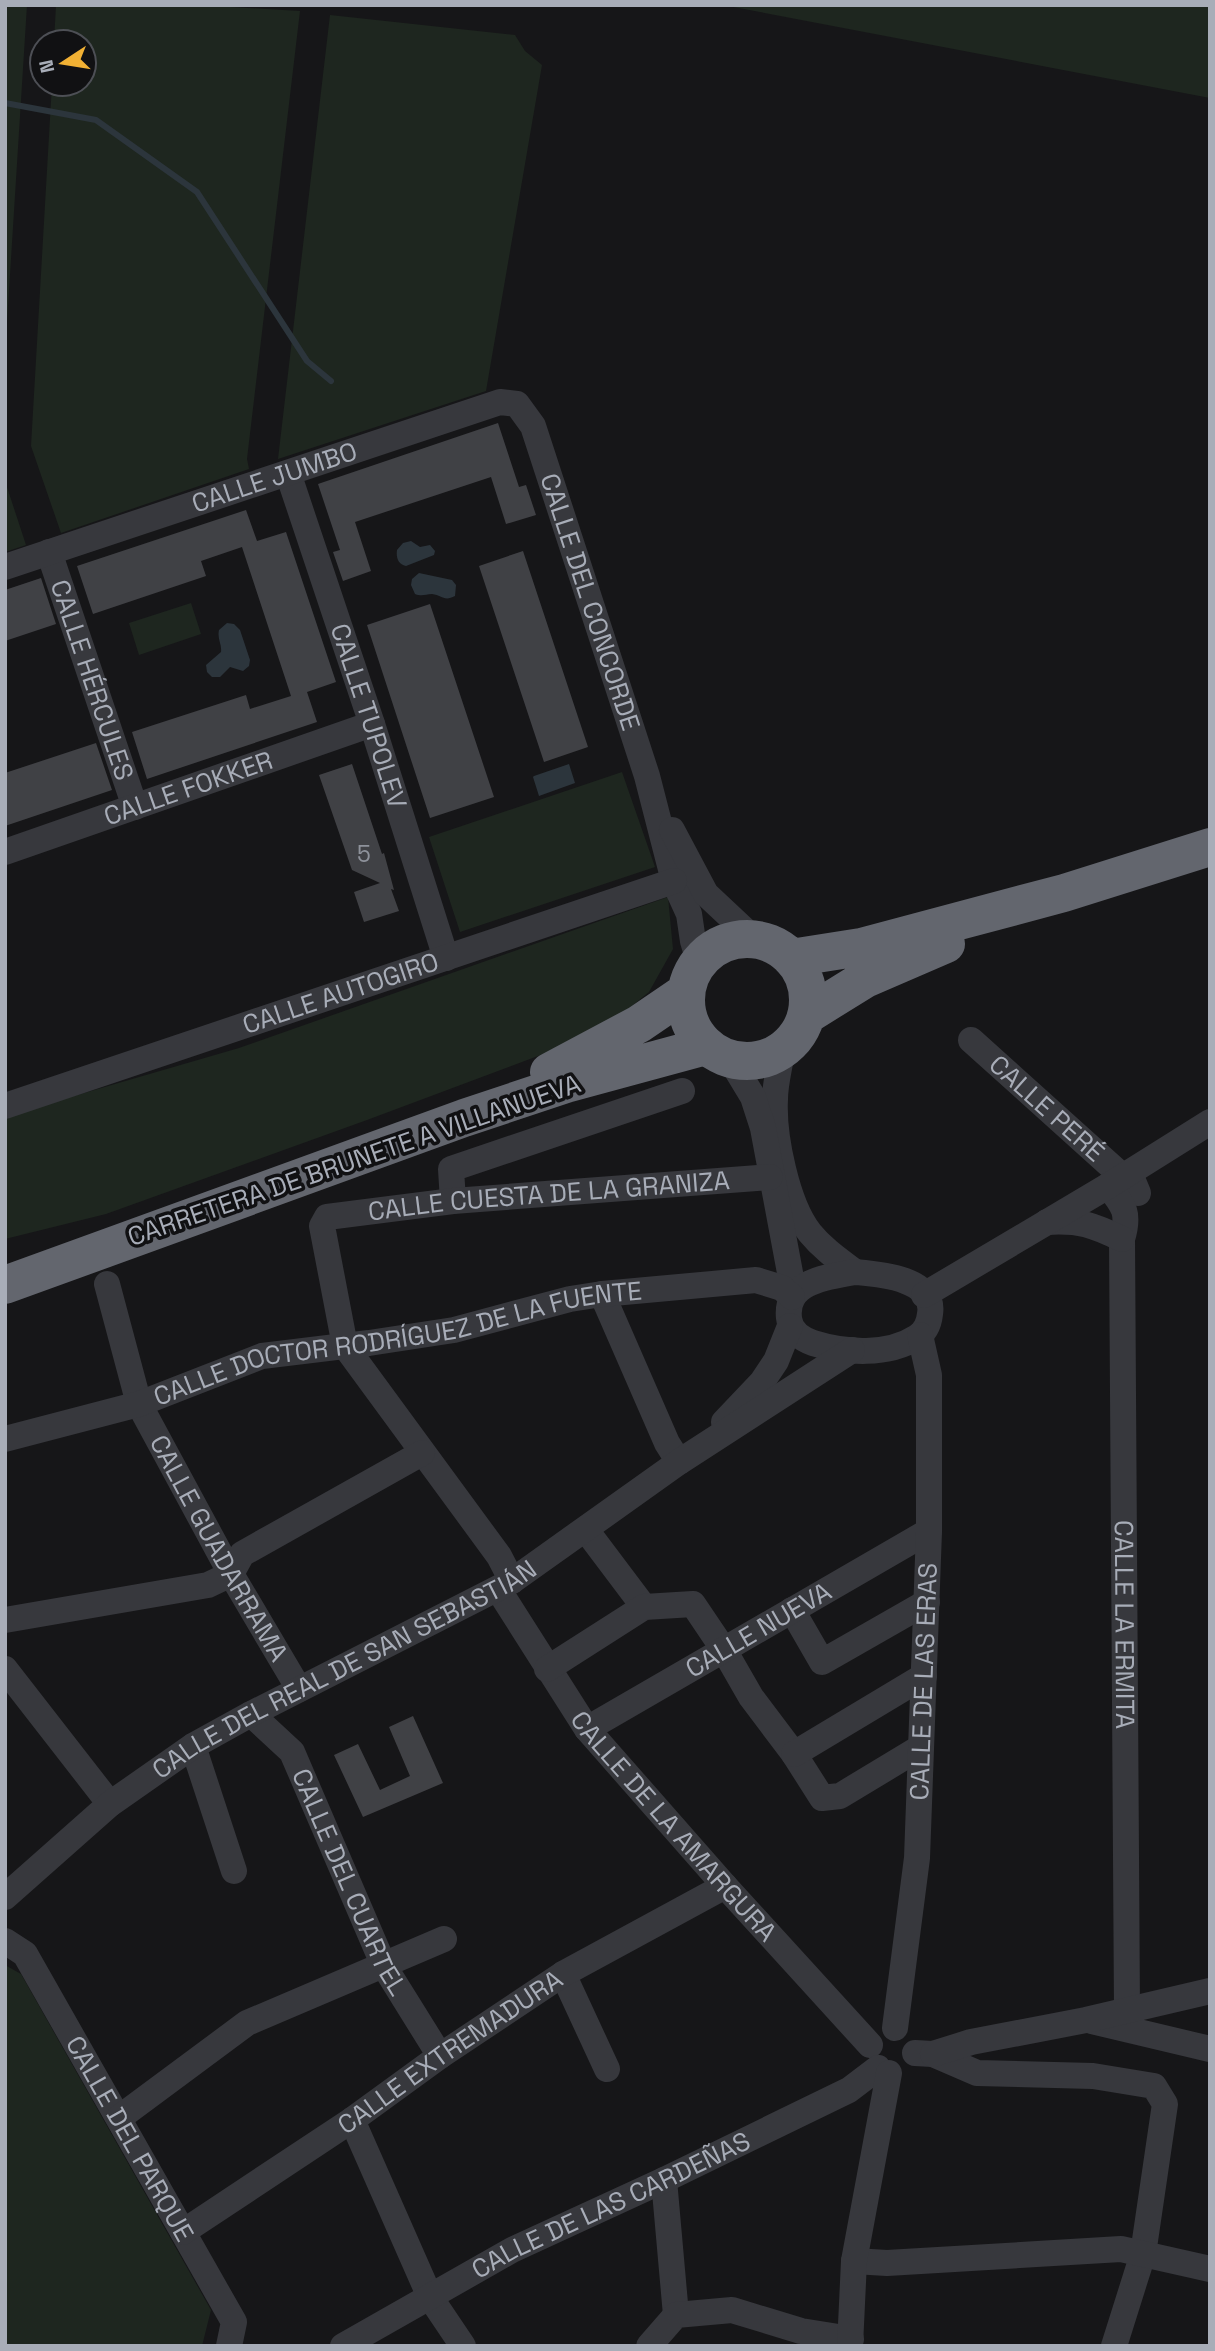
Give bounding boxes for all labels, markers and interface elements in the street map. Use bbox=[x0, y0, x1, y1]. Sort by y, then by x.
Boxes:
north arrow bbox=[28, 28, 98, 98]
text: N bbox=[33, 58, 60, 75]
street label: CALLE JUMBO bbox=[187, 434, 362, 521]
street label: CALLE DEL CONCORDE bbox=[533, 469, 648, 735]
street label: CALLE HÉRCULES bbox=[43, 575, 142, 785]
street label: CALLE TUPOLEV bbox=[323, 619, 415, 813]
street label: CALLE FOKKER bbox=[99, 743, 277, 833]
house number: 5 bbox=[357, 839, 371, 869]
street label: CALLE AUTOGIRO bbox=[238, 944, 443, 1042]
street label: CALLE PERÉ bbox=[982, 1047, 1112, 1169]
street label: CARRETERA DE BRUNETE A VILLANUEVA bbox=[123, 1066, 585, 1254]
street label: CALLE CUESTA DE LA GRANIZA bbox=[366, 1163, 731, 1229]
street label: CALLE DOCTOR RODRÍGUEZ DE LA FUENTE bbox=[149, 1273, 643, 1414]
street label: CALLE GUADARRAMA bbox=[142, 1429, 296, 1668]
street label: CALLE LA ERMITA bbox=[1107, 1520, 1142, 1729]
street label: CALLE DEL REAL DE SAN SEBASTIÁN bbox=[145, 1552, 543, 1786]
street label: CALLE DE LAS ERAS bbox=[902, 1562, 945, 1801]
street label: CALLE NUEVA bbox=[679, 1574, 837, 1685]
street label: CALLE DE LA AMARGURA bbox=[563, 1704, 784, 1949]
street label: CALLE DEL CUARTEL bbox=[284, 1763, 415, 2002]
street label: CALLE EXTREMADURA bbox=[331, 1962, 569, 2142]
street label: CALLE DEL PARQUE bbox=[58, 2030, 202, 2247]
street label: CALLE DE LAS CARDEÑAS bbox=[465, 2124, 756, 2286]

